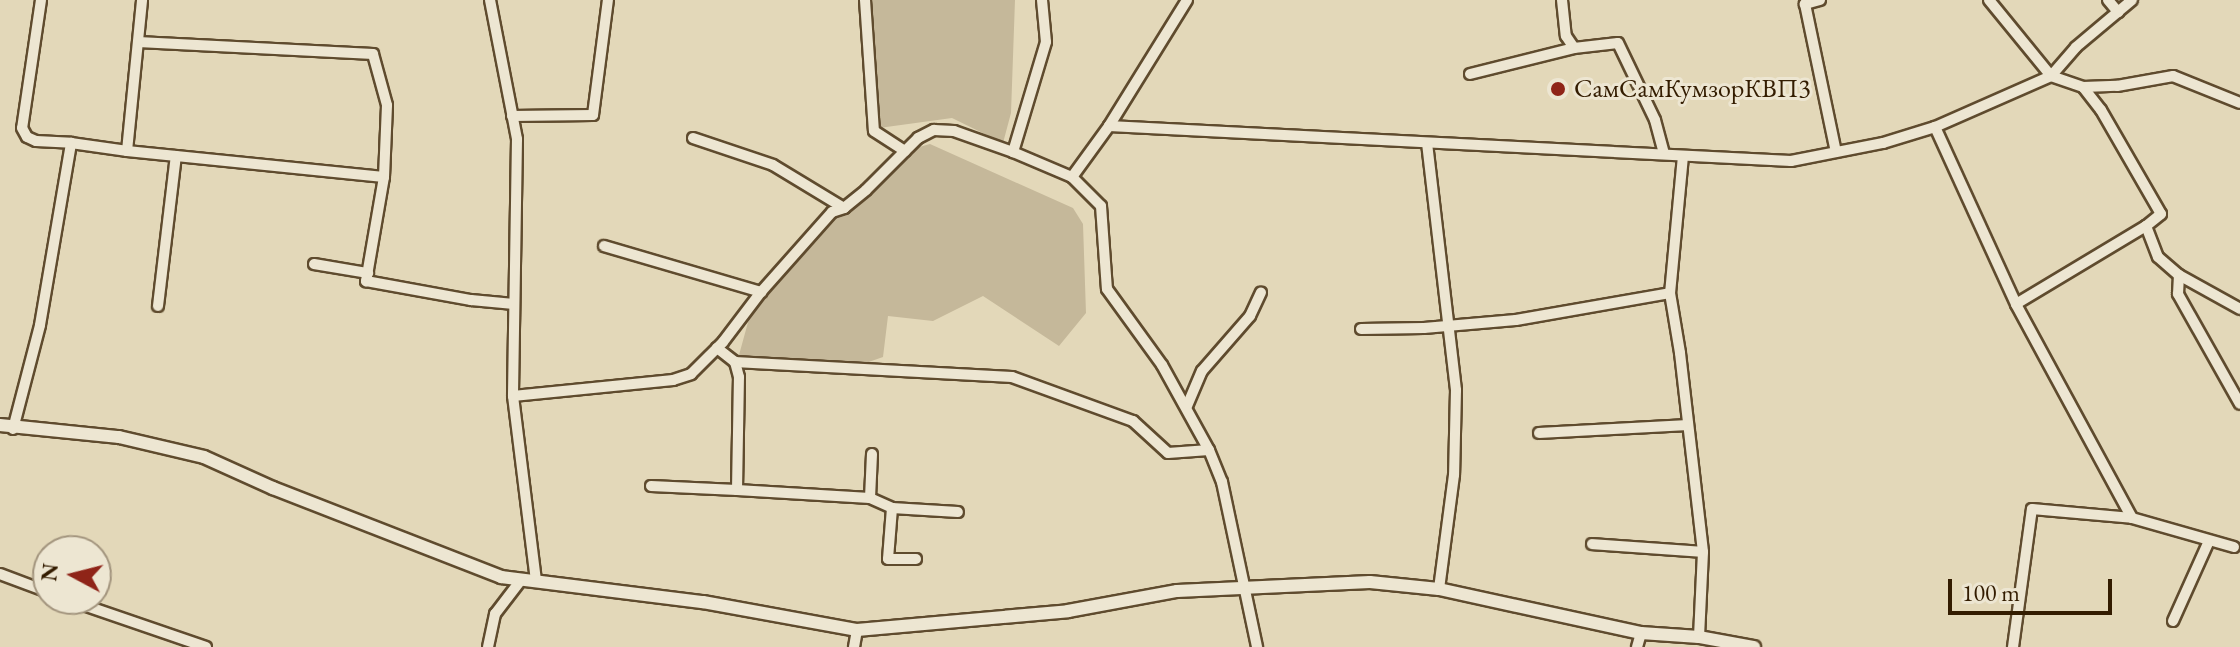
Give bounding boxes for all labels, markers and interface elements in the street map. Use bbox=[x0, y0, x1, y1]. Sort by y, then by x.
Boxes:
place label: СамСамКумзорКВП3 bbox=[1574, 73, 1811, 105]
marker: СамСамКумзорКВП3 bbox=[1549, 80, 1567, 98]
north arrow bbox=[32, 535, 112, 615]
text: N bbox=[34, 562, 65, 583]
scale bar bbox=[1952, 563, 2116, 613]
text: 100 m bbox=[1962, 577, 2020, 608]

